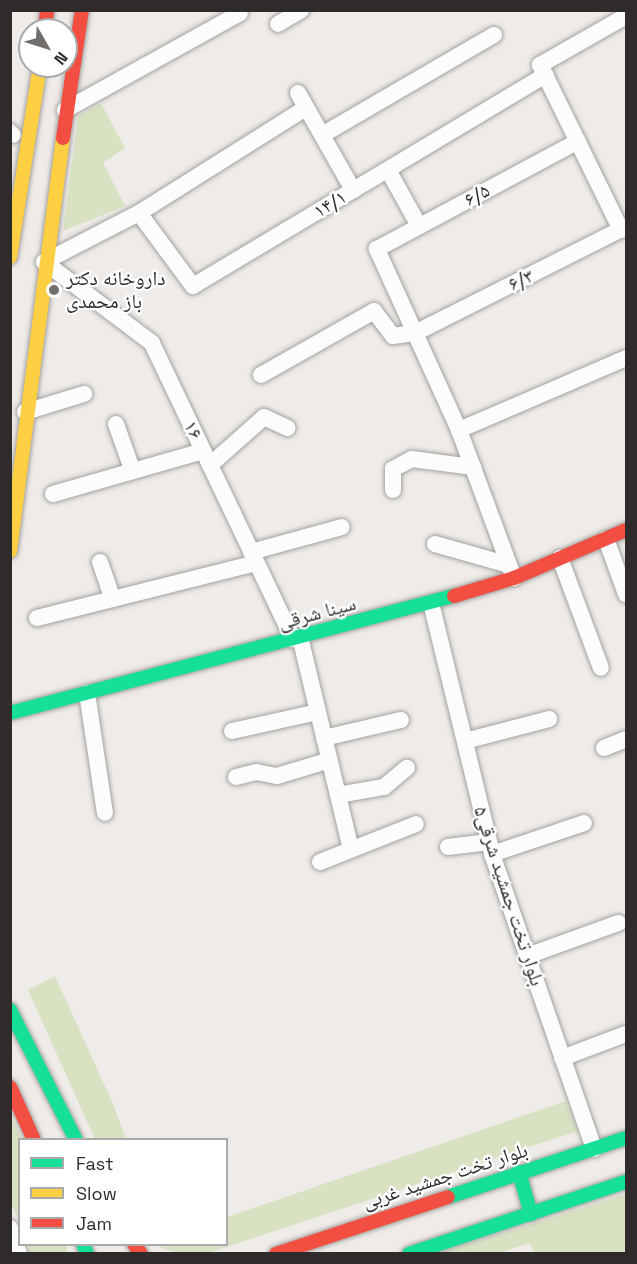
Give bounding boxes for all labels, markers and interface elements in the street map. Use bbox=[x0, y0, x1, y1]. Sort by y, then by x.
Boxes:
north arrow bbox=[18, 18, 78, 78]
text: N bbox=[49, 48, 72, 69]
street label: ۶/۵ bbox=[460, 178, 494, 212]
street label: ۱۴/۱ bbox=[309, 185, 351, 223]
street label: ۶/۳ bbox=[504, 264, 538, 296]
place label: داروخانه دکتر باز محمدی bbox=[66, 266, 165, 313]
marker: داروخانه دکتر باز محمدی bbox=[47, 283, 61, 297]
street label: ۱۶ bbox=[178, 417, 208, 443]
street label: سینا شرقی bbox=[275, 591, 359, 635]
street label: بلوار تخت جمشید شرقی۵ bbox=[469, 803, 549, 989]
legend bbox=[18, 1138, 228, 1246]
street label: بلوار تخت جمشید غربی bbox=[359, 1138, 531, 1214]
text: Fast bbox=[76, 1152, 113, 1175]
text: Slow bbox=[76, 1182, 117, 1205]
text: Jam bbox=[76, 1212, 112, 1235]

